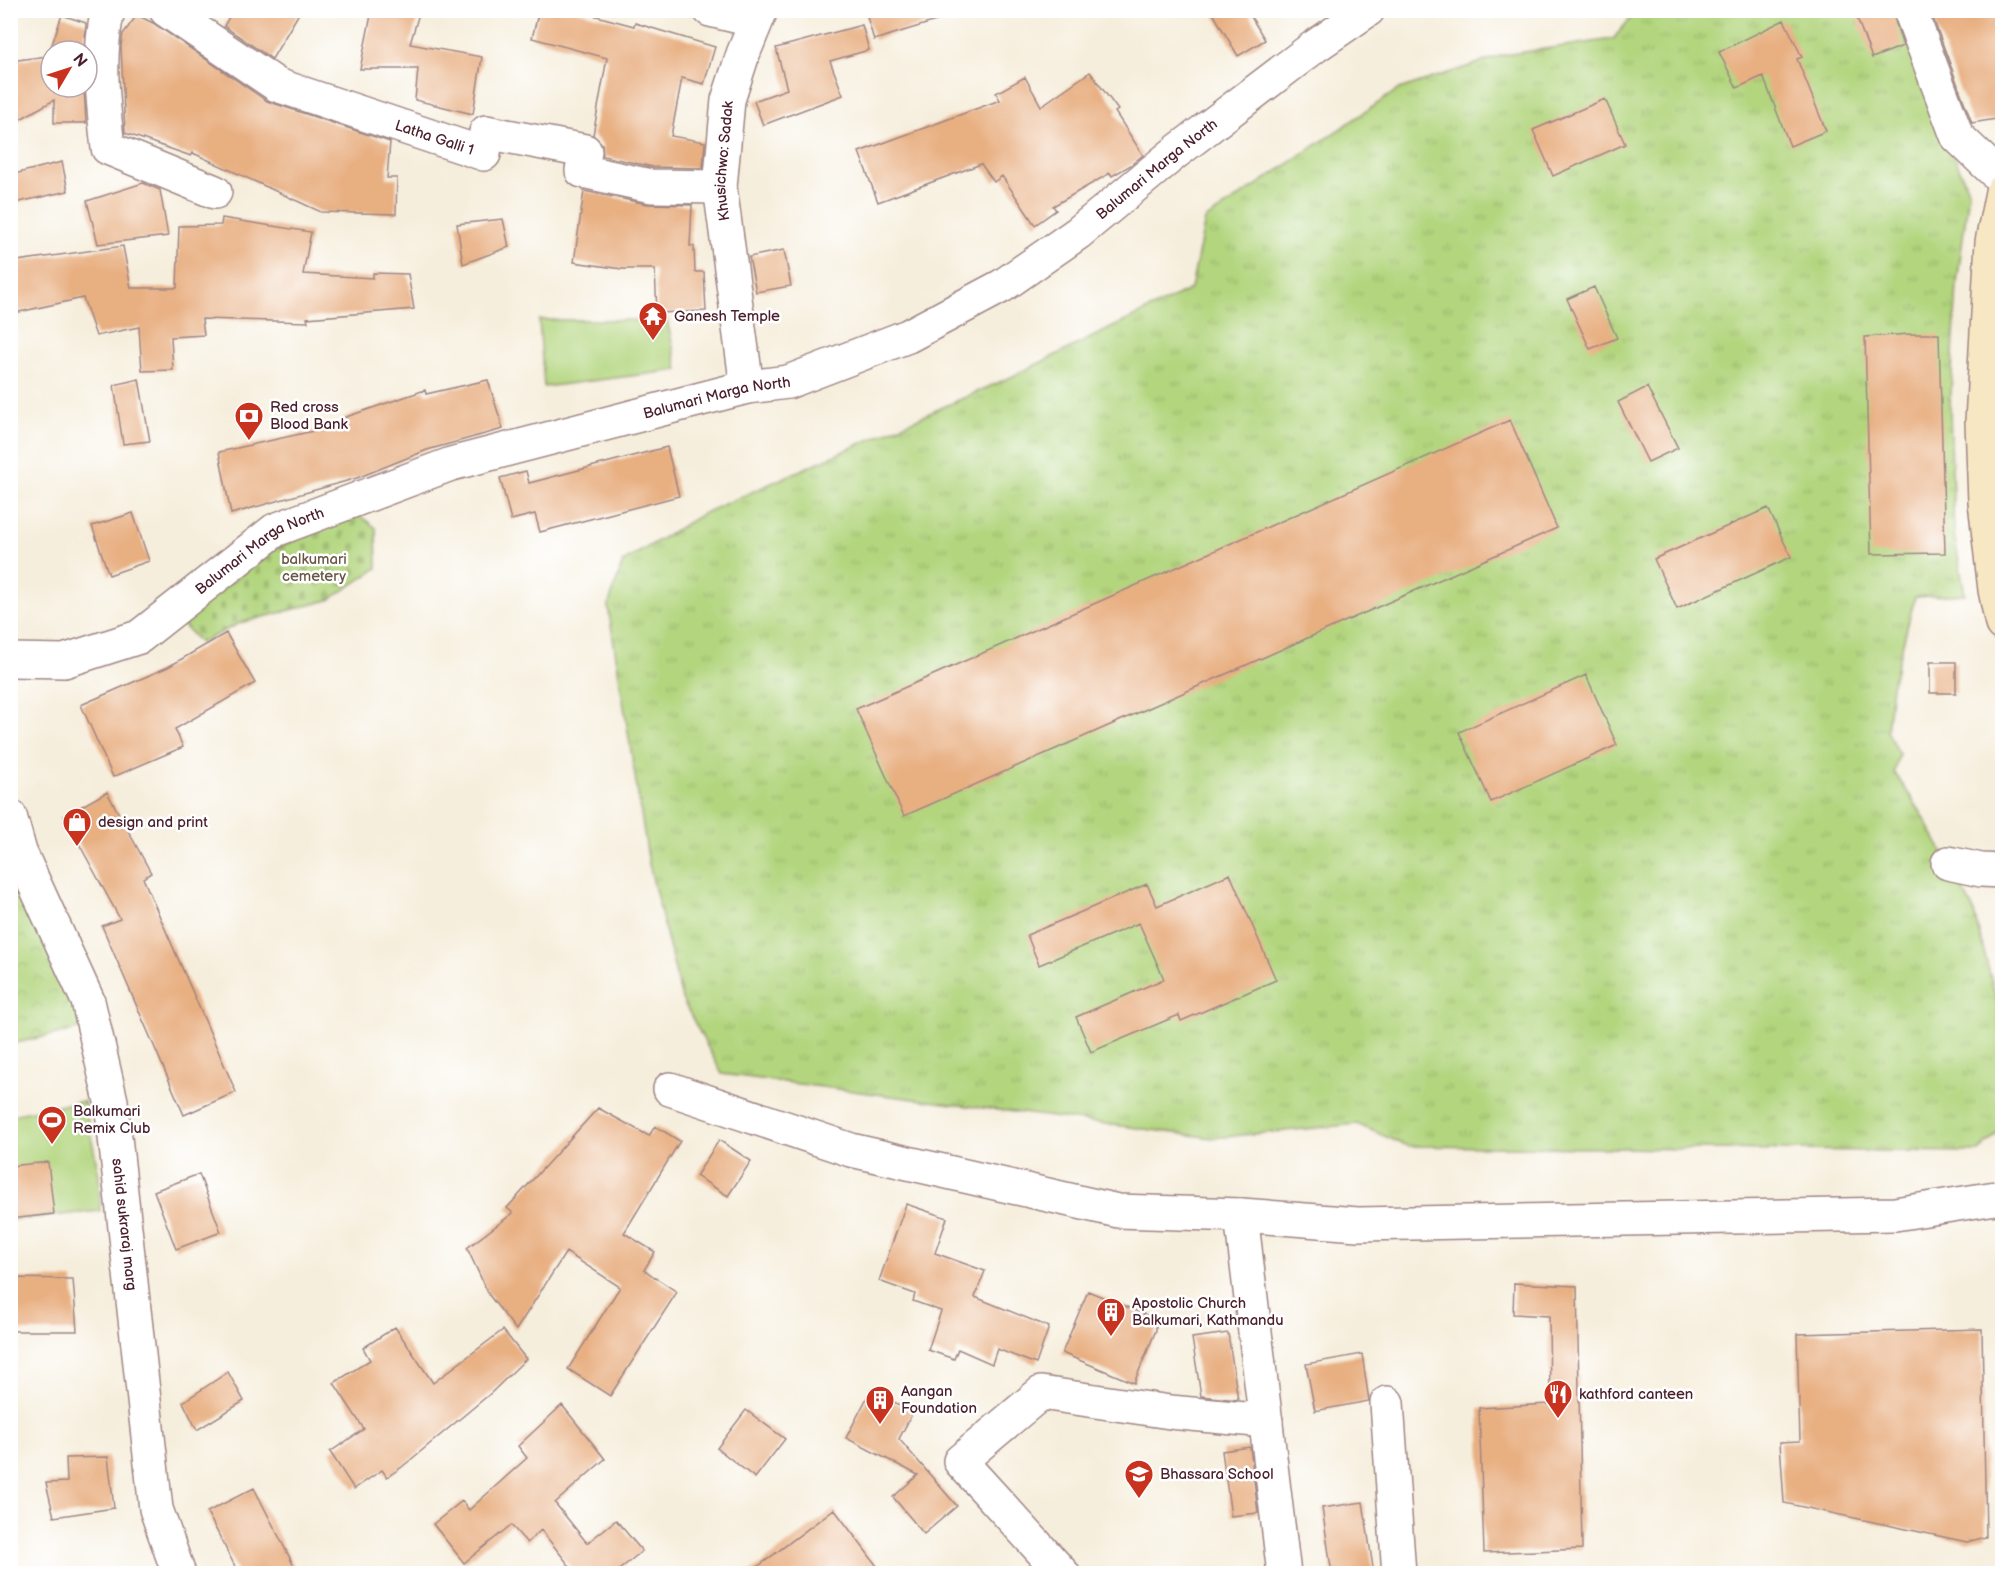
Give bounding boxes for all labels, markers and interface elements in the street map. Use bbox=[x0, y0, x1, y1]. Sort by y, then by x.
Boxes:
north arrow bbox=[39, 39, 99, 99]
text: N bbox=[68, 50, 91, 71]
street label: Khusichwo: Sadak bbox=[711, 99, 738, 222]
street label: Balumari Marga North bbox=[1092, 115, 1222, 224]
street label: Latha Galli 1 bbox=[392, 116, 476, 160]
temple icon: Ganesh Temple bbox=[637, 300, 669, 342]
place label: Ganesh Temple bbox=[674, 307, 780, 326]
street label: Balumari Marga North bbox=[641, 373, 792, 424]
place label: Red cross Blood Bank bbox=[270, 398, 348, 434]
bank icon: Red cross Blood Bank bbox=[233, 400, 265, 442]
street label: Balumari Marga North bbox=[192, 504, 327, 599]
park label: balkumari cemetery bbox=[281, 550, 347, 586]
shop icon: design and print bbox=[61, 806, 93, 848]
place label: design and print bbox=[98, 813, 208, 832]
place label: Balkumari Remix Club bbox=[73, 1102, 151, 1138]
sports icon: Balkumari Remix Club bbox=[36, 1104, 68, 1146]
street label: sahid sukraraj marg bbox=[107, 1157, 141, 1292]
place label: Apostolic Church Balkumari, Kathmandu bbox=[1132, 1294, 1284, 1330]
building icon: Apostolic Church Balkumari, Kathmandu bbox=[1095, 1296, 1127, 1338]
restaurant icon: kathford canteen bbox=[1542, 1378, 1574, 1420]
place label: Aangan Foundation bbox=[901, 1382, 977, 1418]
building icon: Aangan Foundation bbox=[864, 1384, 896, 1426]
place label: kathford canteen bbox=[1579, 1385, 1693, 1404]
school or university icon: Bhassara School bbox=[1123, 1458, 1155, 1500]
place label: Bhassara School bbox=[1160, 1465, 1274, 1484]

